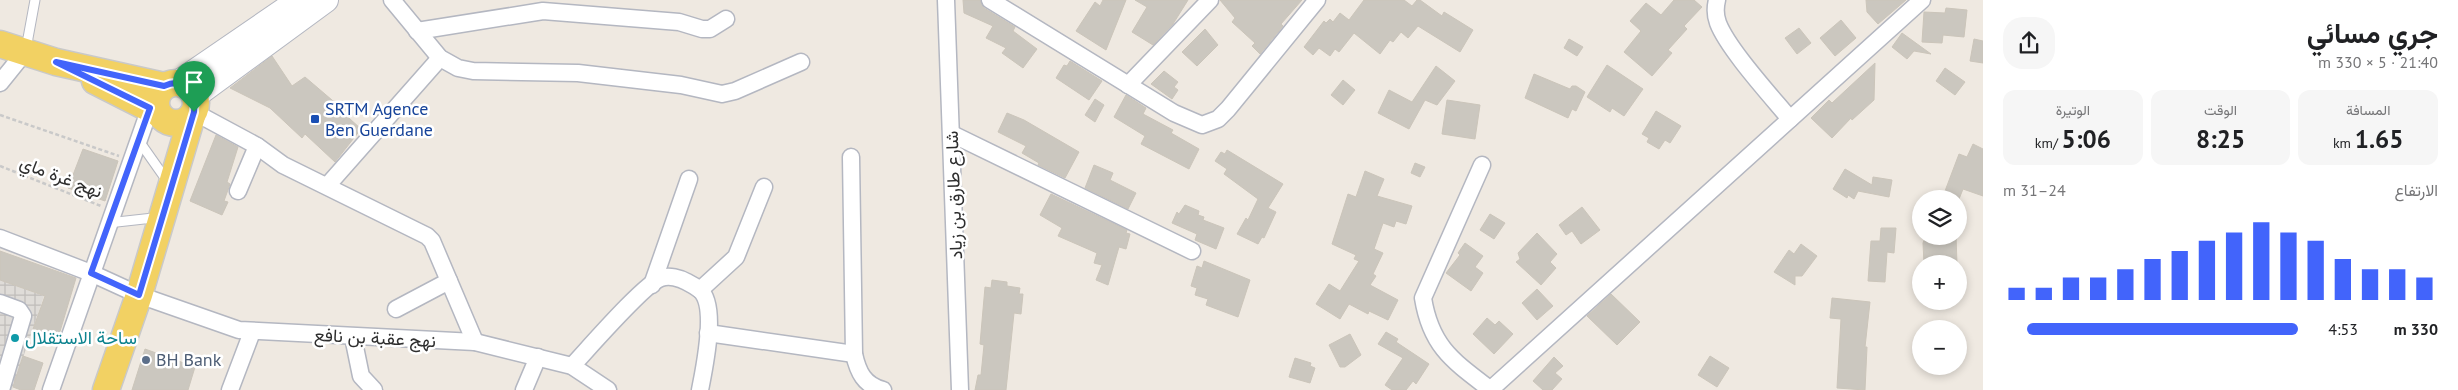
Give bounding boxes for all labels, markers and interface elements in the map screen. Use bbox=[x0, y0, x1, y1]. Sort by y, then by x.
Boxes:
text: جري مسائي bbox=[2307, 14, 2438, 51]
button: share bbox=[2003, 17, 2055, 69]
text: 21:40 · 5 × 330 m bbox=[2318, 52, 2438, 72]
pin bbox=[173, 61, 215, 112]
icon: arrive bbox=[180, 68, 208, 96]
place label: SRTM Agence Ben Guerdane bbox=[325, 97, 433, 141]
text: الوتيرة bbox=[2056, 101, 2090, 119]
text: الوقت bbox=[2204, 101, 2237, 119]
text: المسافة bbox=[2346, 101, 2390, 119]
marker: SRTM Agence Ben Guerdane bbox=[309, 113, 321, 125]
text: 5:06 bbox=[2062, 123, 2111, 155]
text: 8:25 bbox=[2196, 123, 2245, 155]
text: 1.65 bbox=[2355, 123, 2403, 155]
street label: شارع طارق بن زياد bbox=[940, 130, 968, 260]
text: /km bbox=[2035, 134, 2062, 152]
text: km bbox=[2333, 134, 2355, 152]
street label: نهج غرة ماي bbox=[15, 150, 106, 206]
text: 24–31 m bbox=[2003, 180, 2066, 200]
text: الارتفاع bbox=[2395, 180, 2438, 200]
map controls bbox=[1912, 190, 1967, 375]
button: layers bbox=[1912, 190, 1967, 245]
button: + bbox=[1912, 255, 1967, 310]
text: 4:53 bbox=[2328, 319, 2358, 339]
text: 330 m bbox=[2394, 319, 2438, 339]
button: − bbox=[1912, 320, 1967, 375]
street label: نهج عقبة بن نافع bbox=[313, 323, 437, 353]
place label: ساحة الاستقلال bbox=[25, 326, 137, 349]
marker: ساحة الاستقلال bbox=[9, 332, 21, 344]
place label: BH Bank bbox=[156, 348, 222, 371]
marker: BH Bank bbox=[140, 354, 152, 366]

